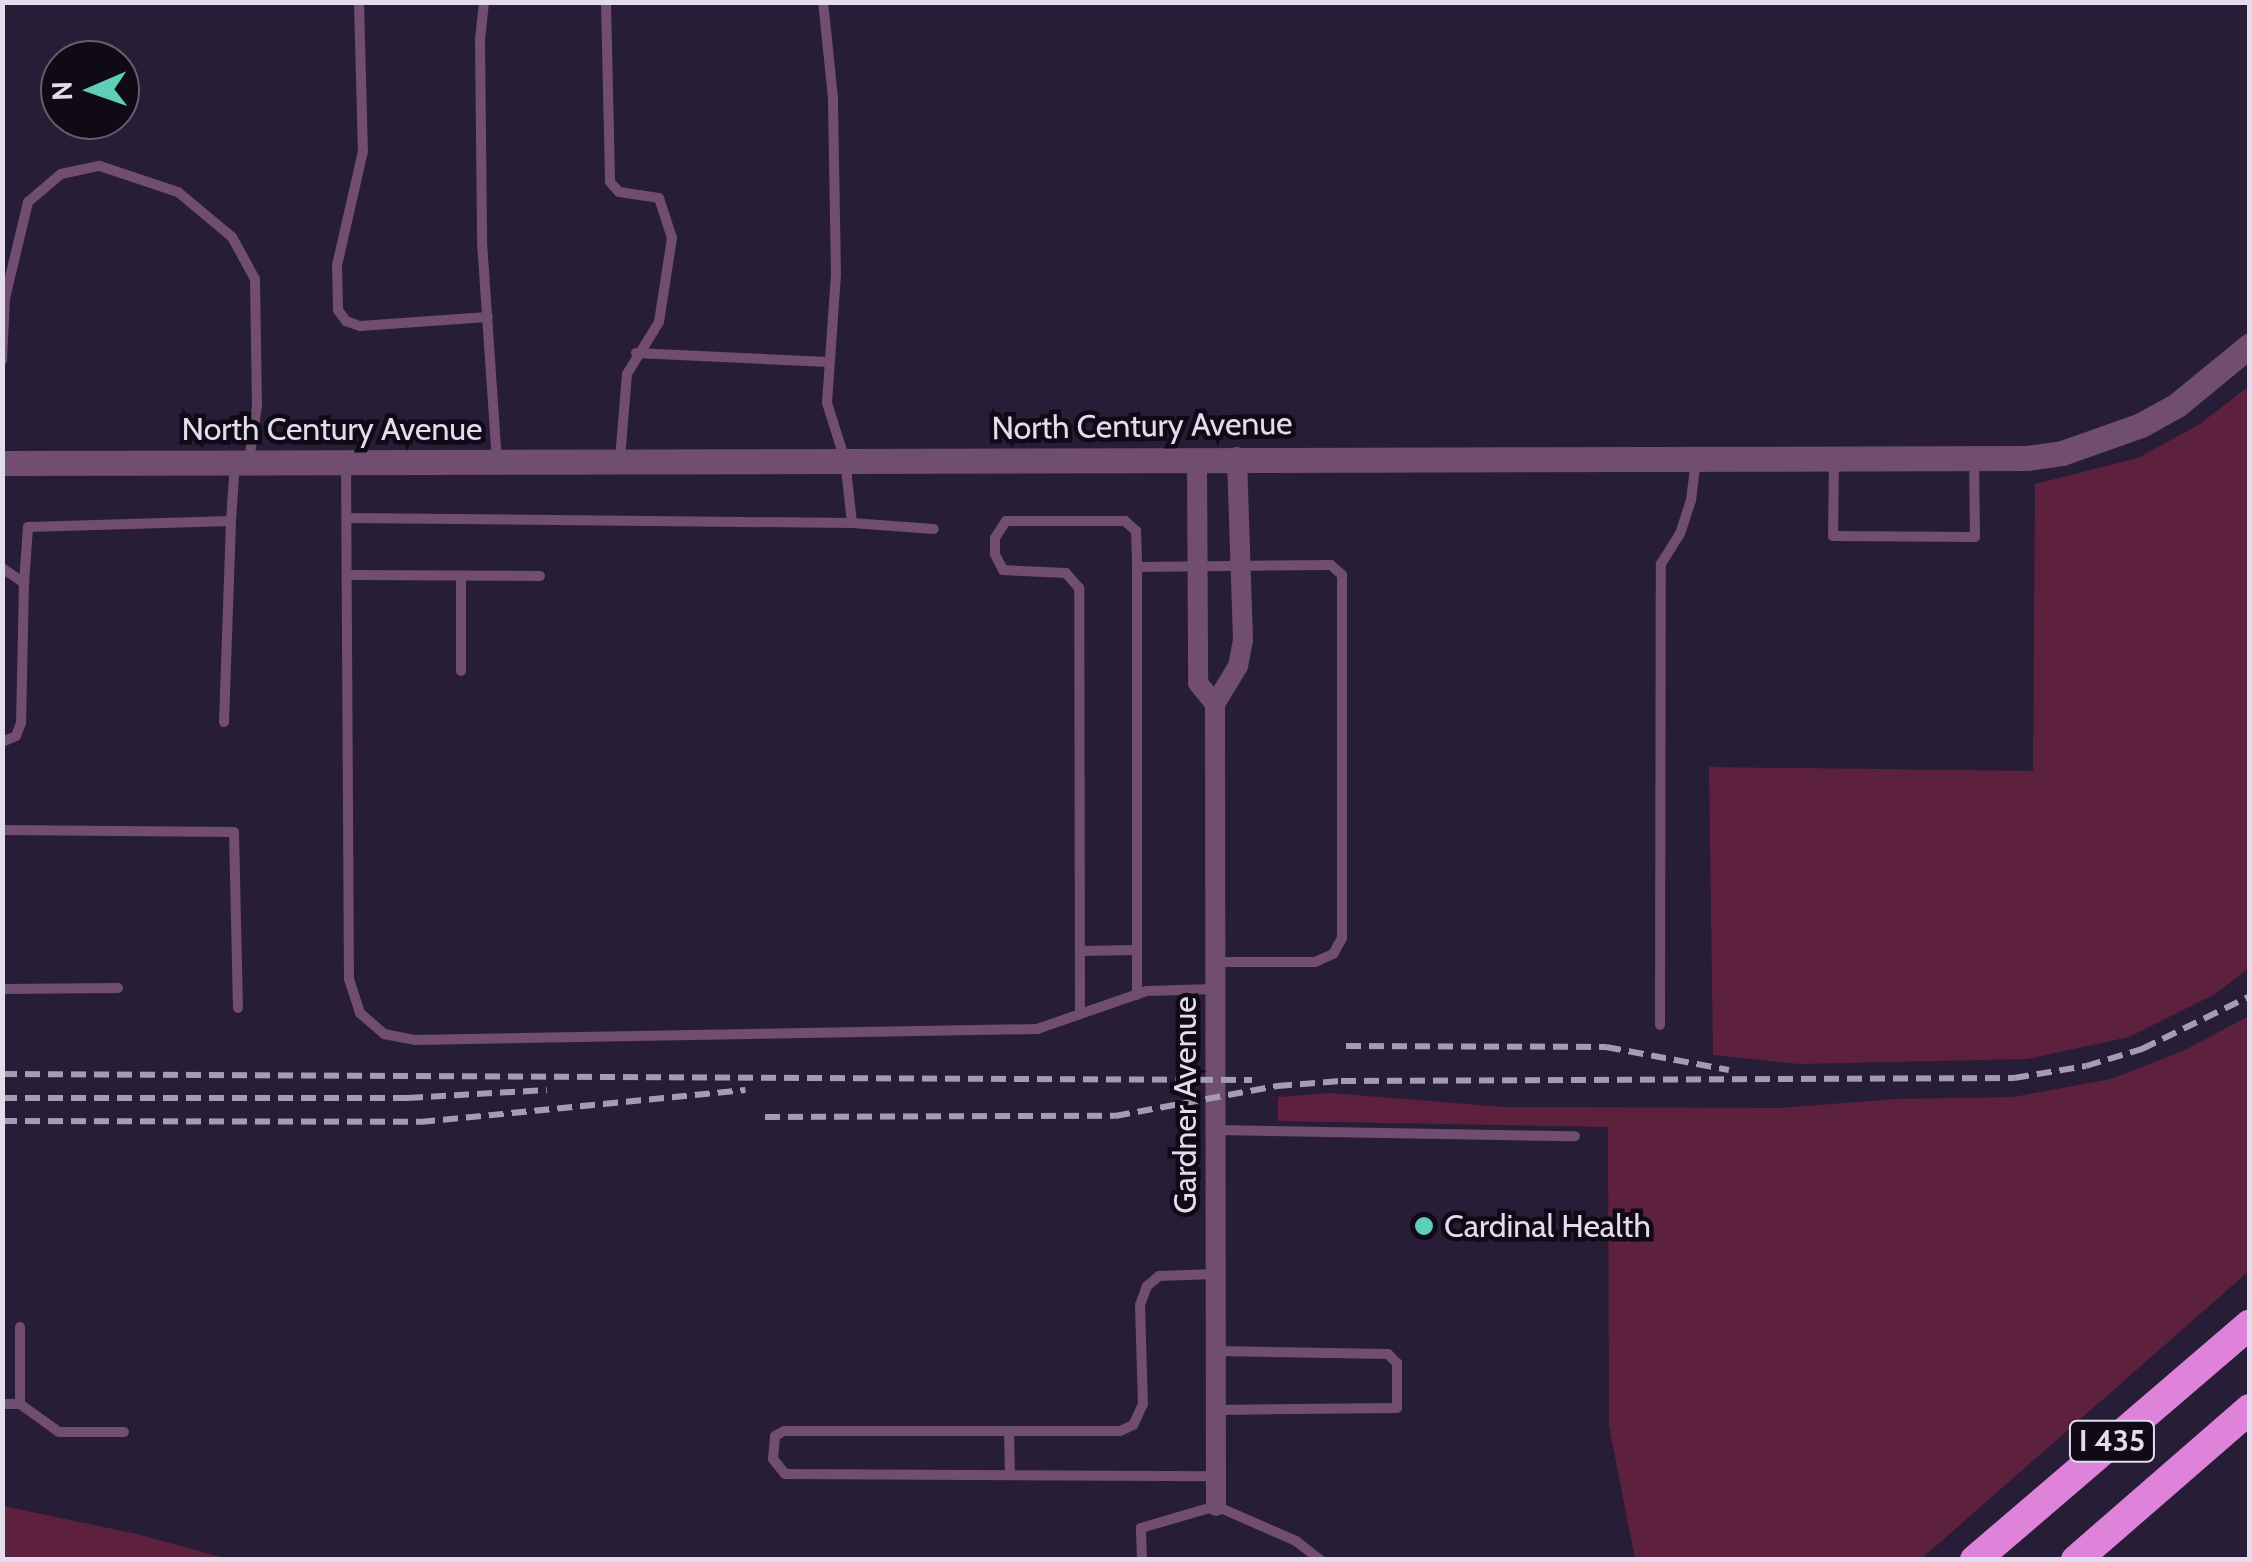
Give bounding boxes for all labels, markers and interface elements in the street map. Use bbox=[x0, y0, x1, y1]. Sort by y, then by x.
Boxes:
north arrow bbox=[40, 40, 140, 140]
text: N bbox=[45, 80, 79, 101]
street label: North Century Avenue bbox=[991, 404, 1293, 448]
street label: North Century Avenue bbox=[182, 410, 482, 448]
street label: Gardner Avenue bbox=[1166, 996, 1204, 1214]
place label: Cardinal Health bbox=[1444, 1207, 1651, 1245]
marker: Cardinal Health bbox=[1413, 1215, 1435, 1237]
road number: I 435 bbox=[2067, 1416, 2157, 1466]

